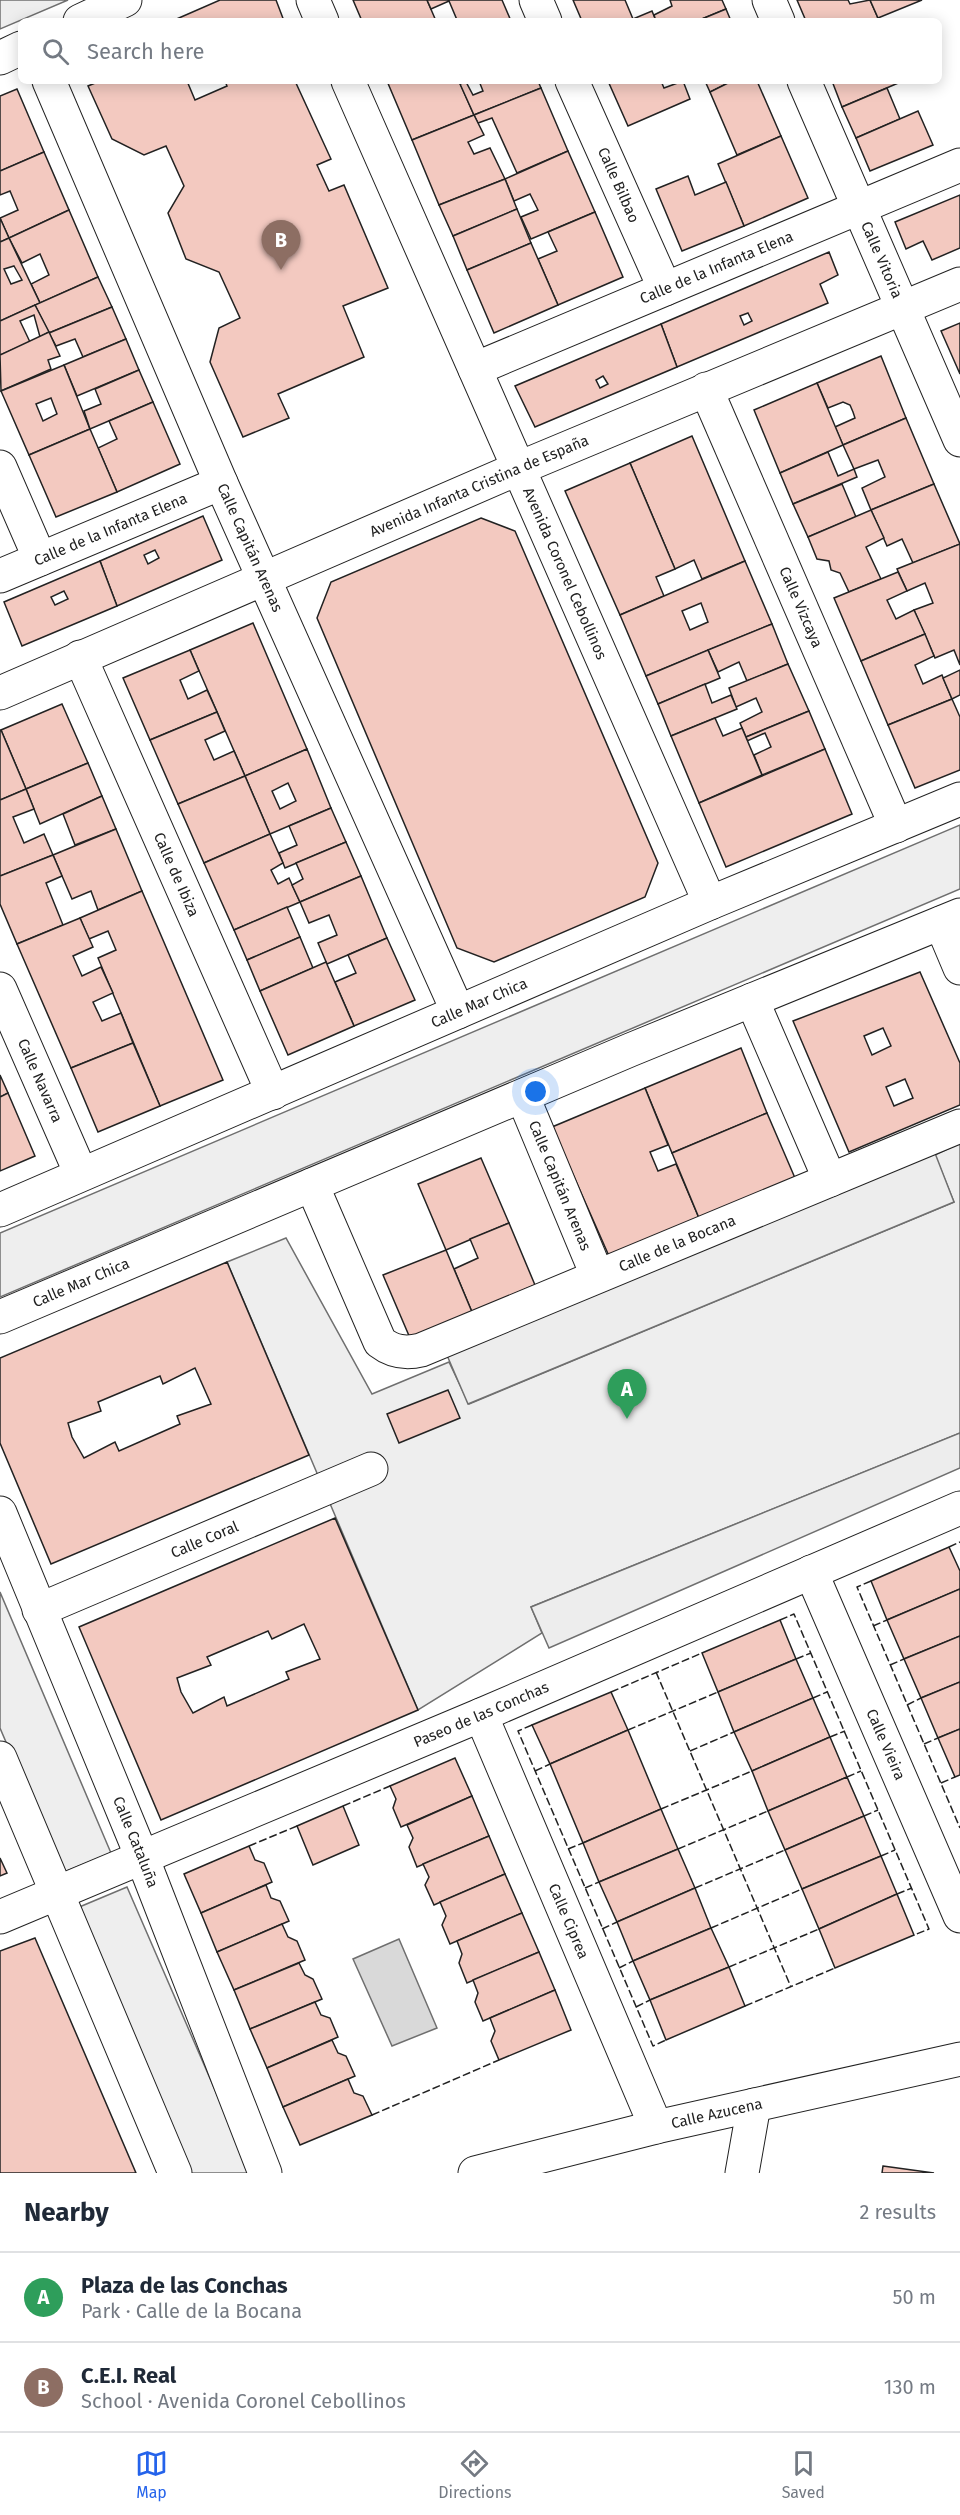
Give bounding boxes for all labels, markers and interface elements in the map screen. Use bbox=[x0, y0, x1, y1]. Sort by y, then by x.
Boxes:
search box bbox=[18, 18, 942, 84]
icon: search bbox=[39, 35, 72, 68]
text: Search here bbox=[87, 38, 205, 65]
street label: Calle Bilbao bbox=[594, 145, 643, 226]
street label: Calle Vitoria bbox=[857, 219, 906, 301]
pin: B bbox=[262, 220, 300, 270]
street label: Calle de la Infanta Elena bbox=[637, 227, 796, 308]
street label: Avenida Infanta Cristina de España bbox=[367, 431, 591, 541]
street label: Calle Capitán Arenas bbox=[213, 480, 287, 615]
street label: Avenida Coronel Cebollinos bbox=[519, 485, 611, 662]
street label: Calle de la Infanta Elena bbox=[31, 489, 190, 570]
street label: Calle Vizcaya bbox=[775, 564, 826, 651]
street label: Calle de Ibiza bbox=[150, 830, 203, 920]
street label: Calle Mar Chica bbox=[428, 974, 530, 1032]
street label: Calle Navarra bbox=[14, 1036, 66, 1125]
your location bbox=[521, 1077, 550, 1106]
street label: Calle Capitán Arenas bbox=[525, 1118, 595, 1253]
street label: Calle de la Bocana bbox=[616, 1211, 738, 1276]
street label: Calle Mar Chica bbox=[30, 1254, 132, 1311]
pin: A bbox=[608, 1370, 646, 1419]
street label: Calle Coral bbox=[168, 1517, 242, 1562]
street label: Paseo de las Conchas bbox=[411, 1678, 551, 1751]
street label: Calle Vieira bbox=[862, 1706, 909, 1783]
street label: Calle Cataluña bbox=[109, 1794, 162, 1890]
street label: Calle Ciprea bbox=[545, 1881, 593, 1962]
street label: Calle Azucena bbox=[669, 2094, 764, 2132]
text: Nearby bbox=[24, 2197, 109, 2228]
text: 2 results bbox=[859, 2200, 936, 2224]
text: Plaza de las Conchas bbox=[81, 2272, 288, 2299]
text: A bbox=[38, 2285, 49, 2309]
text: 50 m bbox=[892, 2285, 936, 2309]
text: Park · Calle de la Bocana bbox=[81, 2299, 302, 2323]
text: C.E.I. Real bbox=[81, 2362, 176, 2389]
text: B bbox=[37, 2375, 50, 2399]
text: 130 m bbox=[884, 2375, 936, 2399]
text: School · Avenida Coronel Cebollinos bbox=[81, 2389, 406, 2413]
tab: Map bbox=[135, 2447, 168, 2502]
tab: Directions bbox=[438, 2447, 512, 2502]
tab: Saved bbox=[782, 2447, 825, 2502]

